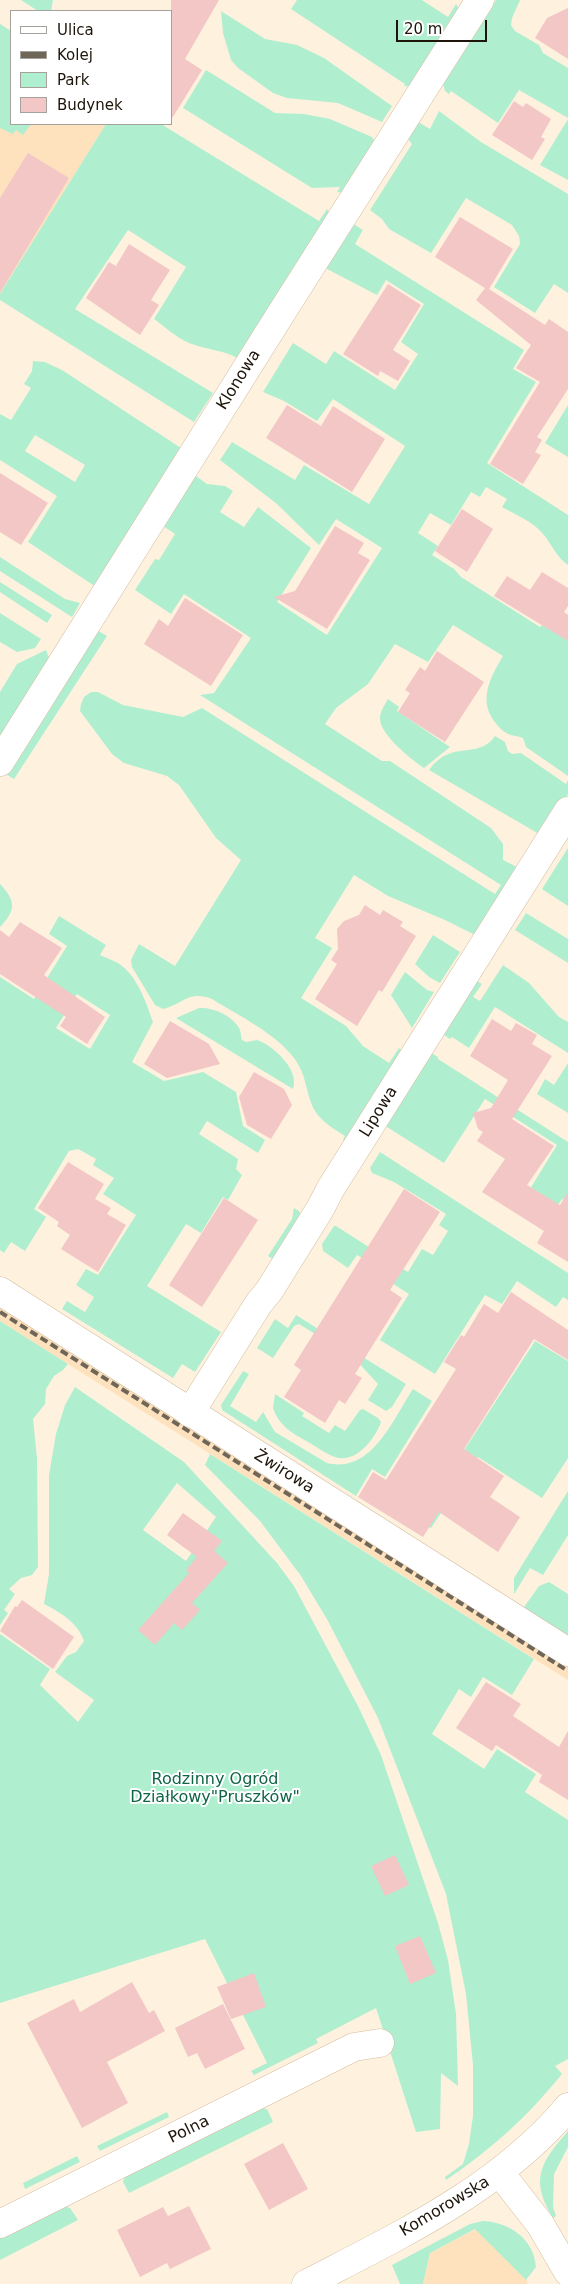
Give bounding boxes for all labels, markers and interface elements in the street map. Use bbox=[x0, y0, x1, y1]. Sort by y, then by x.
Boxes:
legend bbox=[10, 10, 172, 125]
scale bar bbox=[398, 10, 489, 42]
text: 20 m bbox=[404, 20, 442, 38]
text: Ulica bbox=[57, 21, 94, 39]
text: Kolej bbox=[57, 46, 93, 64]
text: Park bbox=[57, 71, 89, 89]
text: Budynek bbox=[57, 96, 123, 114]
street label: Klonowa bbox=[213, 346, 265, 414]
street label: Lipowa bbox=[356, 1083, 402, 1141]
street label: Żwirowa bbox=[250, 1446, 318, 1498]
park label: Rodzinny Ogród Działkowy"Pruszków" bbox=[130, 1770, 300, 1808]
street label: Polna bbox=[165, 2112, 213, 2148]
street label: Komorowska bbox=[397, 2173, 493, 2241]

